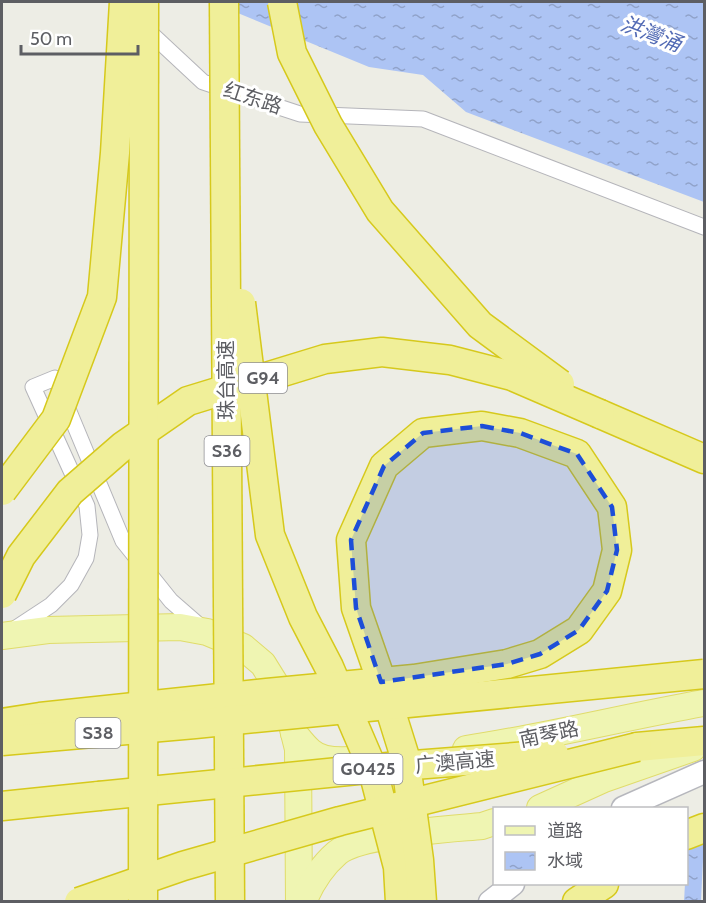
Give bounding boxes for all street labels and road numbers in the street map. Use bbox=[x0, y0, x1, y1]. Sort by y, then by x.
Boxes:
street label: 红东路 bbox=[221, 77, 285, 119]
street label: 珠台高速 bbox=[214, 340, 238, 420]
road number: G94 bbox=[239, 363, 287, 393]
road number: S36 bbox=[204, 436, 250, 466]
street label: 南琴路 bbox=[517, 716, 581, 752]
road number: S38 bbox=[76, 718, 120, 748]
street label: 广澳高速 bbox=[414, 747, 496, 777]
road number: G0425 bbox=[334, 754, 403, 784]

